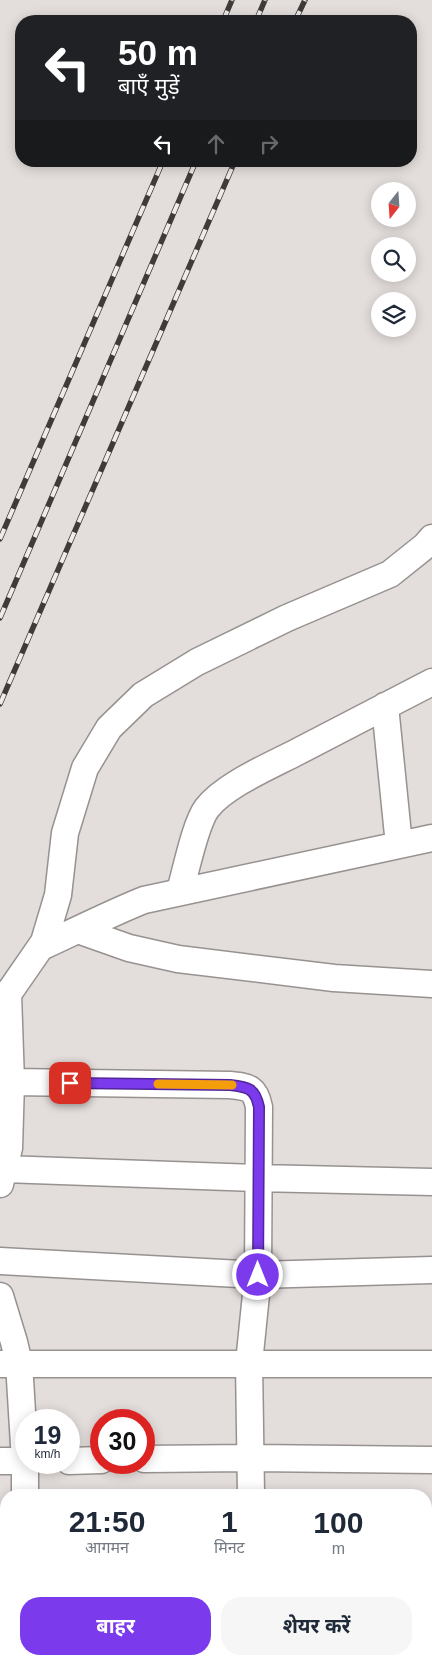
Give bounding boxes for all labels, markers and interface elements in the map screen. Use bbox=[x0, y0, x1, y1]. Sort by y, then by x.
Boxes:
text: 50 m bbox=[118, 33, 198, 72]
icon: left bbox=[35, 35, 100, 100]
text: बाएँ मुड़ें bbox=[118, 74, 179, 99]
icon: left bbox=[149, 130, 177, 158]
icon: ahead bbox=[202, 130, 230, 158]
icon: right bbox=[255, 130, 283, 158]
north arrow bbox=[371, 182, 416, 228]
map controls bbox=[371, 182, 416, 337]
button: search bbox=[371, 237, 416, 282]
button: layers bbox=[371, 292, 416, 337]
pin bbox=[49, 1062, 91, 1104]
icon: arrive bbox=[56, 1069, 84, 1097]
position arrow bbox=[231, 1248, 283, 1300]
speed limit sign: 30 bbox=[90, 1409, 155, 1474]
text: 19 bbox=[34, 1421, 61, 1449]
text: km/h bbox=[34, 1447, 61, 1461]
text: 21:50 bbox=[69, 1505, 145, 1538]
text: 1 bbox=[221, 1505, 238, 1538]
text: 100 bbox=[313, 1506, 363, 1539]
text: आगमन bbox=[85, 1539, 129, 1556]
text: मिनट bbox=[214, 1539, 245, 1556]
text: m bbox=[332, 1540, 345, 1557]
button: बाहर bbox=[20, 1597, 211, 1655]
button: शेयर करें bbox=[221, 1597, 412, 1655]

